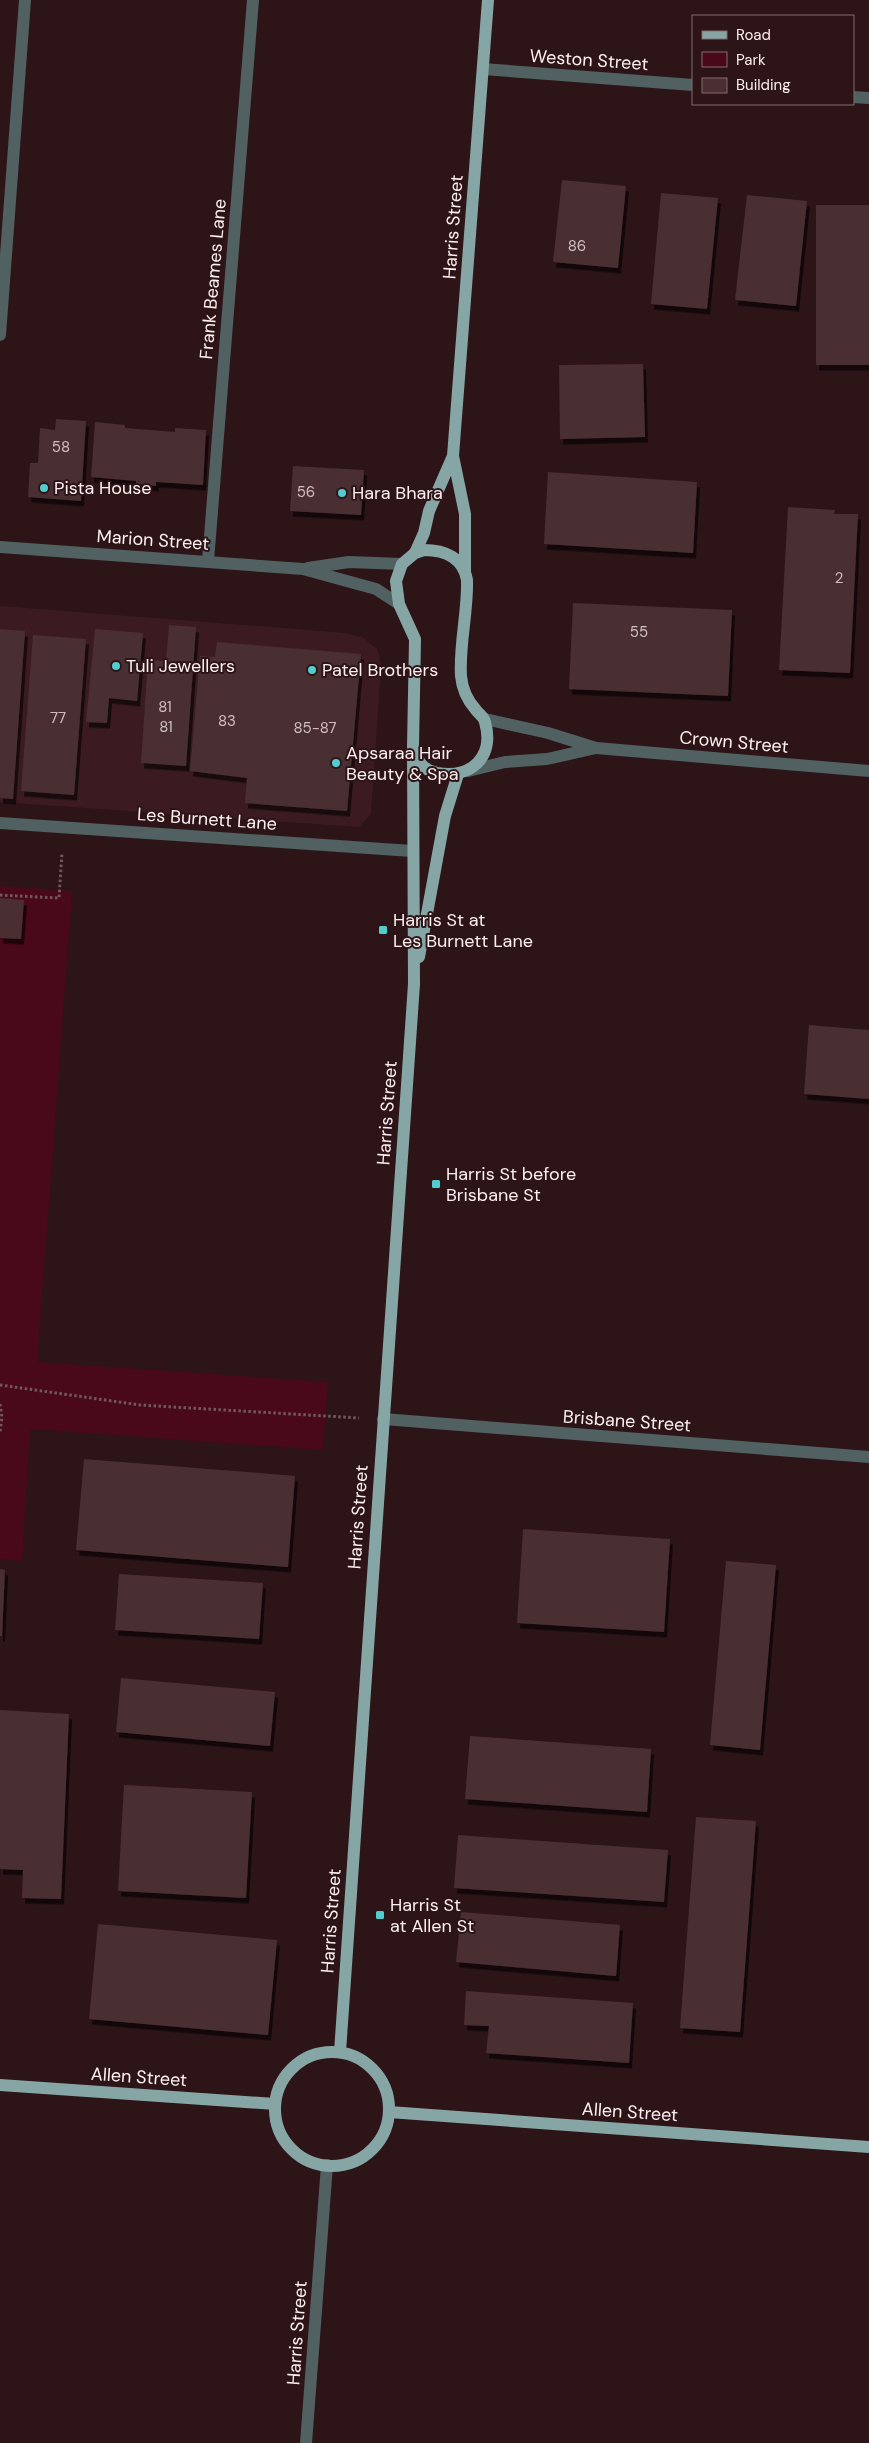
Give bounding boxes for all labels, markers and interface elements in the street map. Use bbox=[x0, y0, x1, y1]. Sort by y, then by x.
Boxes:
legend bbox=[692, 15, 854, 105]
text: Road bbox=[736, 25, 771, 45]
street label: Weston Street bbox=[529, 44, 649, 76]
text: Park bbox=[736, 50, 766, 70]
text: Building bbox=[736, 75, 791, 95]
street label: Harris Street bbox=[437, 174, 469, 280]
street label: Frank Beames Lane bbox=[194, 198, 232, 360]
house number: 86 bbox=[568, 236, 586, 256]
house number: 58 bbox=[52, 437, 70, 457]
place label: Pista House bbox=[54, 476, 152, 500]
place label: Hara Bhara bbox=[352, 481, 443, 505]
marker: Pista House bbox=[38, 482, 50, 494]
house number: 56 bbox=[297, 482, 315, 502]
marker: Hara Bhara bbox=[336, 487, 348, 499]
street label: Marion Street bbox=[96, 524, 210, 556]
house number: 2 bbox=[835, 568, 843, 588]
house number: 55 bbox=[630, 622, 648, 642]
place label: Tuli Jewellers bbox=[126, 654, 235, 678]
place label: Patel Brothers bbox=[322, 658, 438, 682]
marker: Tuli Jewellers bbox=[110, 660, 122, 672]
marker: Patel Brothers bbox=[306, 664, 318, 676]
house number: 81 bbox=[158, 697, 172, 717]
house number: 77 bbox=[50, 708, 66, 728]
house number: 83 bbox=[218, 711, 236, 731]
house number: 81 bbox=[159, 717, 173, 737]
house number: 85-87 bbox=[293, 718, 337, 738]
street label: Crown Street bbox=[678, 725, 790, 759]
place label: Apsaraa Hair Beauty & Spa bbox=[346, 741, 459, 786]
marker: Apsaraa Hair Beauty & Spa bbox=[330, 757, 342, 769]
street label: Les Burnett Lane bbox=[136, 802, 278, 836]
place label: Harris St at Les Burnett Lane bbox=[393, 908, 533, 953]
marker: Harris St at Les Burnett Lane bbox=[377, 924, 389, 936]
street label: Harris Street bbox=[371, 1060, 403, 1166]
place label: Harris St before Brisbane St bbox=[446, 1162, 576, 1207]
marker: Harris St before Brisbane St bbox=[430, 1178, 442, 1190]
street label: Brisbane Street bbox=[562, 1405, 692, 1437]
street label: Harris Street bbox=[342, 1464, 374, 1570]
street label: Harris Street bbox=[315, 1868, 347, 1974]
place label: Harris St at Allen St bbox=[390, 1893, 474, 1938]
marker: Harris St at Allen St bbox=[374, 1909, 386, 1921]
street label: Allen Street bbox=[90, 2062, 188, 2092]
street label: Allen Street bbox=[581, 2097, 679, 2127]
street label: Harris Street bbox=[281, 2280, 313, 2386]

